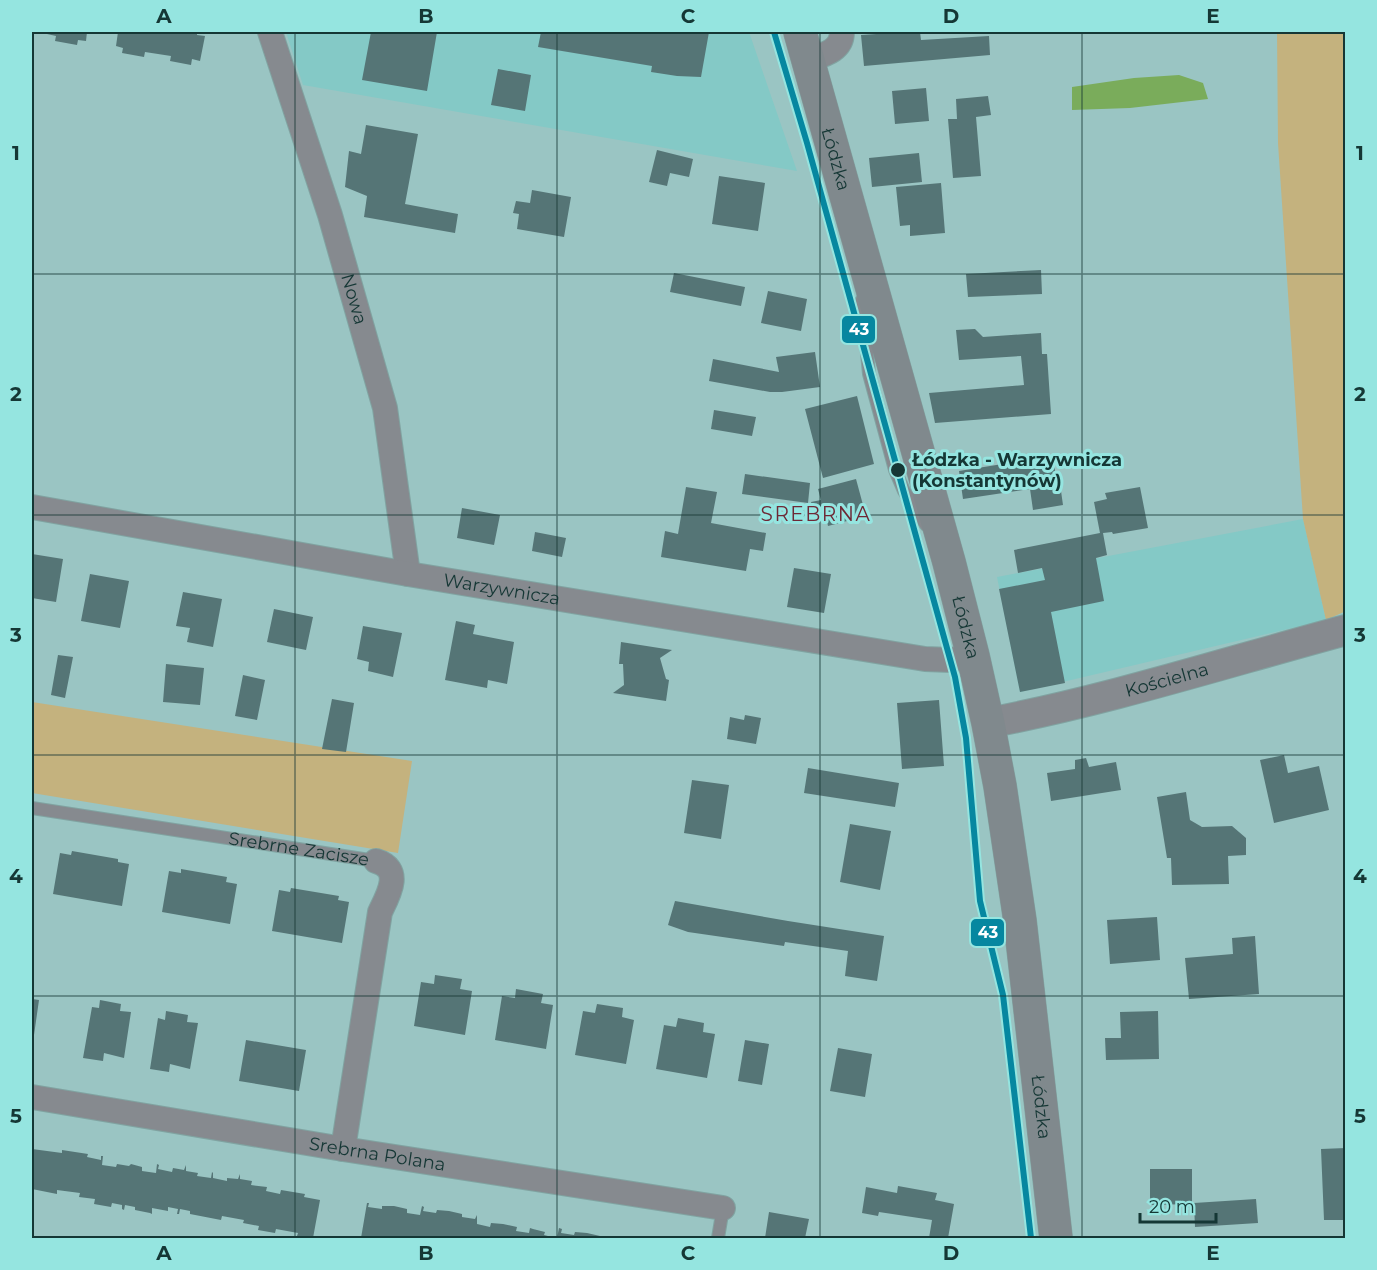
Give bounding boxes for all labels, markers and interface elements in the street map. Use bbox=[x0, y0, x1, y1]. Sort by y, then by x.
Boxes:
text: A bbox=[155, 4, 172, 28]
text: B bbox=[418, 4, 434, 28]
text: C bbox=[681, 4, 696, 28]
text: D bbox=[943, 4, 959, 28]
text: E bbox=[1206, 4, 1220, 28]
street label: Łódzka bbox=[816, 125, 855, 193]
text: 1 bbox=[12, 141, 20, 165]
text: 1 bbox=[1356, 141, 1364, 165]
street label: Nowa bbox=[336, 271, 372, 327]
line badge: 43 bbox=[841, 315, 876, 344]
text: 43 bbox=[849, 320, 869, 339]
text: 2 bbox=[10, 382, 22, 406]
text: 2 bbox=[1354, 382, 1366, 406]
place label: Łódzka - Warzywnicza (Konstantynów) bbox=[911, 449, 1122, 492]
marker: Łódzka - Warzywnicza (Konstantynów) bbox=[889, 461, 907, 479]
district label: SREBRNA bbox=[761, 502, 871, 526]
street label: Warzywnicza bbox=[442, 569, 562, 610]
street label: Łódzka bbox=[947, 593, 984, 661]
text: 3 bbox=[9, 623, 22, 647]
text: 3 bbox=[1353, 623, 1366, 647]
street label: Kościelna bbox=[1123, 658, 1211, 702]
street label: Srebrne Zacisze bbox=[227, 827, 371, 871]
text: 4 bbox=[9, 864, 23, 888]
text: 4 bbox=[1353, 864, 1367, 888]
line badge: 43 bbox=[970, 918, 1005, 947]
text: 43 bbox=[978, 923, 998, 942]
street label: Łódzka bbox=[1027, 1074, 1056, 1140]
text: 5 bbox=[10, 1104, 22, 1128]
text: 5 bbox=[1354, 1104, 1366, 1128]
street label: Srebrna Polana bbox=[307, 1132, 447, 1176]
scale bar bbox=[1140, 1186, 1216, 1224]
text: 20 m bbox=[1149, 1196, 1195, 1218]
text: A bbox=[155, 1241, 172, 1265]
text: B bbox=[418, 1241, 434, 1265]
text: C bbox=[681, 1241, 696, 1265]
text: D bbox=[943, 1241, 959, 1265]
text: E bbox=[1206, 1241, 1220, 1265]

